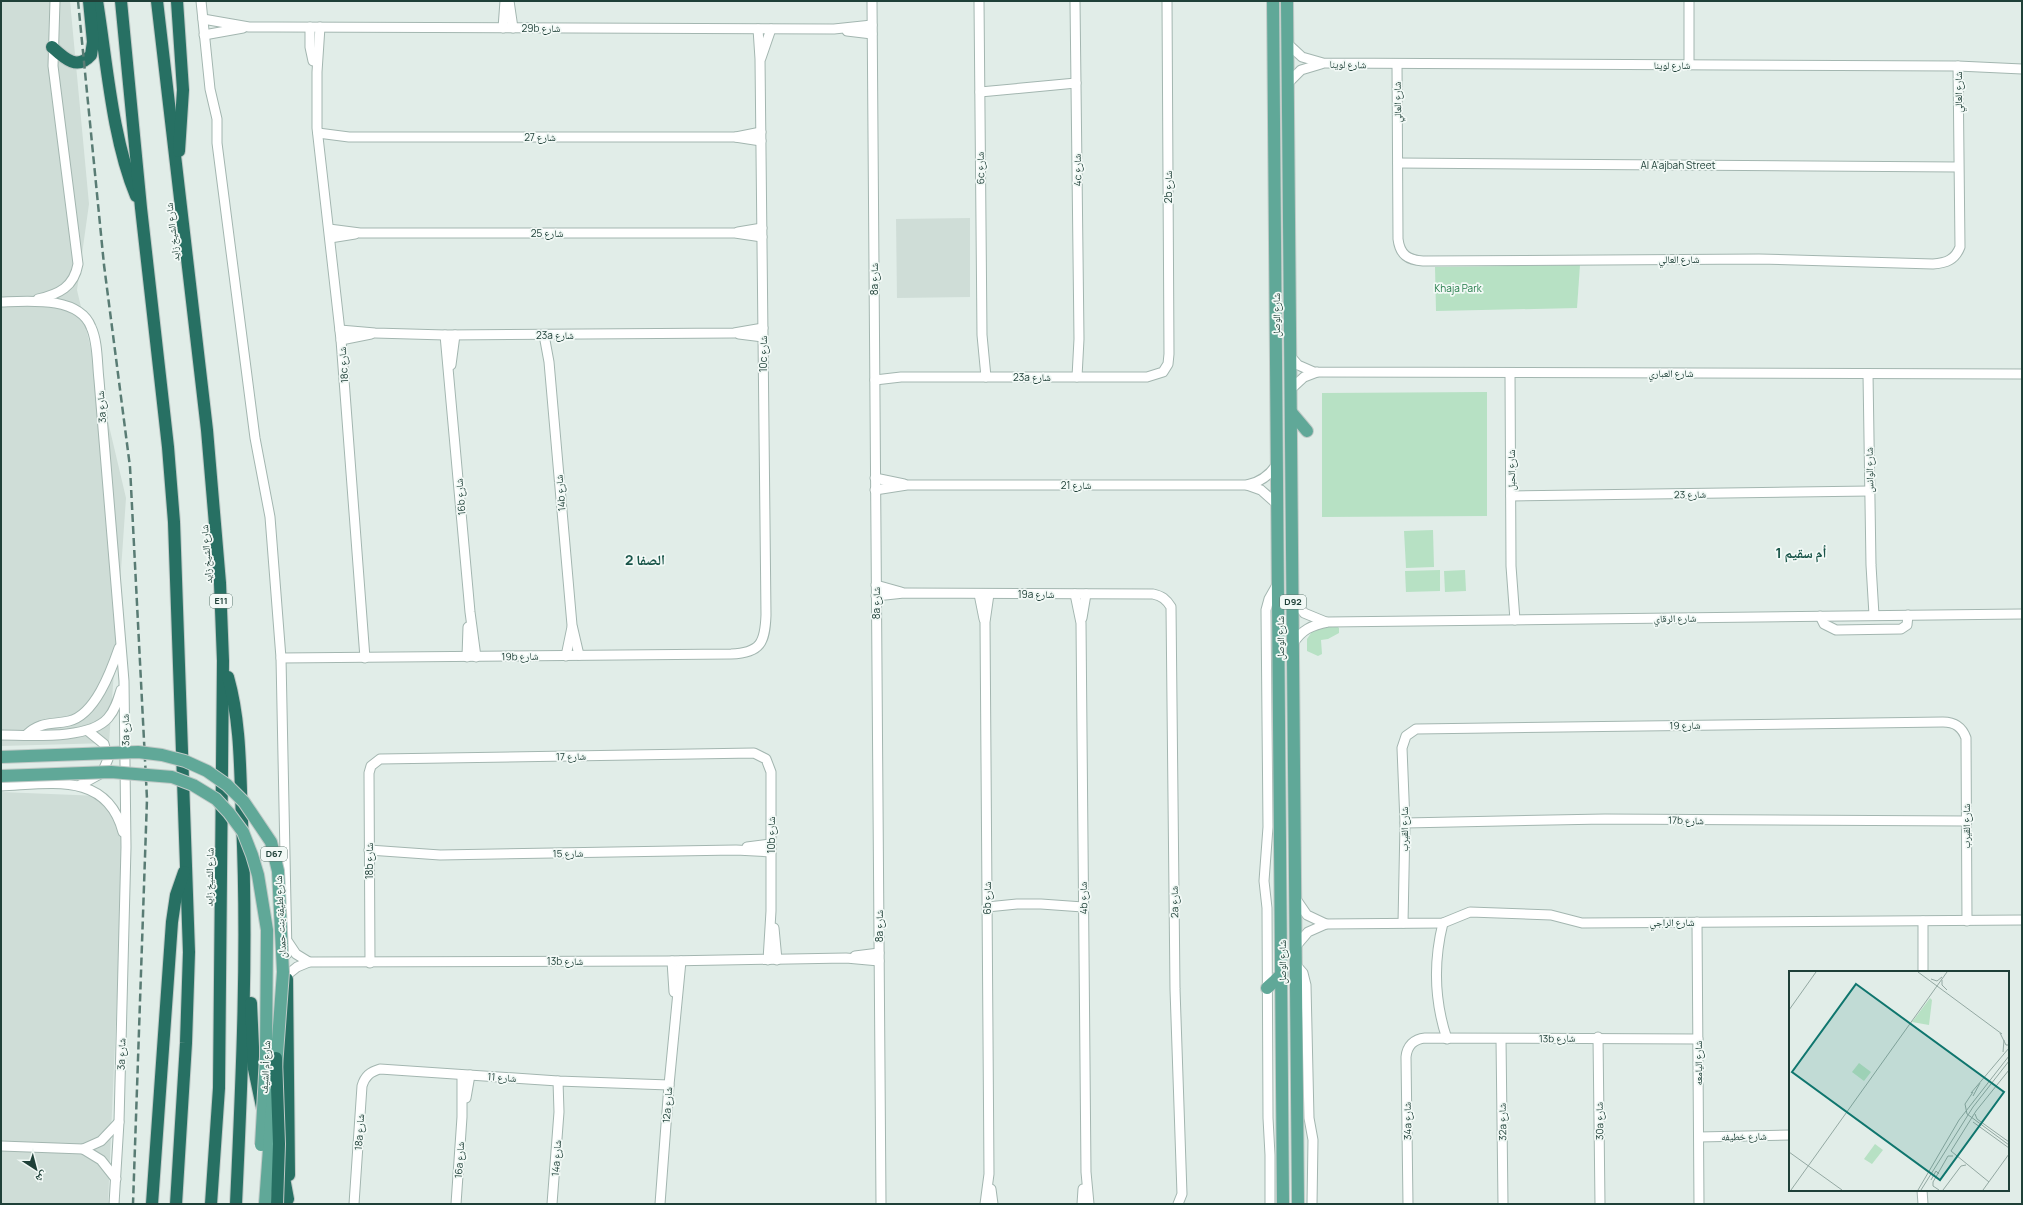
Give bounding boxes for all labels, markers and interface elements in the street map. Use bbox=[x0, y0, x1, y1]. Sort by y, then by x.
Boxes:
street label: 29b شارع bbox=[522, 21, 561, 35]
street label: شارع لوينا bbox=[1330, 57, 1367, 71]
street label: شارع لوينا bbox=[1654, 58, 1691, 72]
street label: شارع العالي bbox=[1951, 71, 1967, 113]
street label: شارع العالي bbox=[1390, 81, 1406, 123]
street label: شارع 27 bbox=[524, 130, 556, 144]
street label: 6c شارع bbox=[973, 151, 987, 185]
street label: 4c شارع bbox=[1070, 153, 1084, 186]
street label: Al A’ajbah Street bbox=[1641, 158, 1715, 172]
street label: 2b شارع bbox=[1161, 170, 1175, 203]
street label: شارع الشيخ زايد bbox=[161, 202, 183, 262]
street label: شارع 25 bbox=[531, 226, 564, 240]
street label: شارع العالي bbox=[1658, 252, 1700, 268]
street label: 8a شارع bbox=[867, 262, 881, 295]
park label: Khaja Park bbox=[1434, 281, 1483, 295]
street label: شارع الوصل bbox=[1269, 293, 1283, 337]
street label: 23a شارع bbox=[536, 328, 574, 342]
street label: 10c شارع bbox=[756, 335, 770, 372]
street label: 18c شارع bbox=[335, 346, 351, 384]
street label: شارع العباري bbox=[1648, 366, 1694, 382]
street label: 23a شارع bbox=[1013, 370, 1051, 384]
street label: 3a شارع bbox=[93, 390, 109, 424]
street label: شارع الوانس bbox=[1862, 447, 1876, 493]
street label: شارع الحبل bbox=[1504, 449, 1518, 491]
street label: 14b شارع bbox=[551, 474, 569, 512]
street label: 16b شارع bbox=[451, 478, 469, 516]
street label: شارع 21 bbox=[1061, 478, 1092, 492]
street label: شارع 23 bbox=[1674, 487, 1707, 501]
street label: شارع الشيخ زايد bbox=[197, 524, 215, 584]
district label: أم سقيم 1 bbox=[1775, 543, 1827, 563]
district label: الصفا 2 bbox=[625, 550, 665, 569]
street label: 8a شارع bbox=[869, 586, 883, 619]
street label: 19a شارع bbox=[1018, 587, 1055, 601]
road number: E11 bbox=[210, 594, 232, 608]
road number: D92 bbox=[1280, 595, 1306, 609]
street label: شارع الرقاي bbox=[1654, 611, 1697, 627]
street label: شارع الوصل bbox=[1273, 616, 1287, 660]
street label: 19b شارع bbox=[501, 649, 539, 663]
street label: 3a شارع bbox=[118, 713, 132, 746]
street label: شارع 19 bbox=[1669, 718, 1701, 732]
street label: شارع 17 bbox=[556, 749, 587, 763]
street label: شارع القيرب bbox=[1959, 803, 1973, 848]
street label: شارع القيرب bbox=[1397, 806, 1411, 851]
street label: 17b شارع bbox=[1668, 813, 1704, 827]
street label: 10b شارع bbox=[764, 816, 778, 853]
street label: 18b شارع bbox=[362, 842, 376, 879]
street label: شارع 15 bbox=[553, 846, 584, 860]
street label: شارع الشيخ زايد bbox=[201, 847, 217, 907]
road number: D67 bbox=[261, 847, 287, 861]
street label: شارع لطيفة بنت حمدان bbox=[271, 875, 289, 959]
street label: 6b شارع bbox=[980, 881, 994, 915]
street label: 4b شارع bbox=[1076, 881, 1090, 915]
street label: 2a شارع bbox=[1167, 885, 1181, 918]
street label: 8a شارع bbox=[872, 909, 886, 942]
street label: شارع الراجي bbox=[1649, 915, 1695, 931]
street label: شارع الوصل bbox=[1275, 940, 1289, 984]
street label: 13b شارع bbox=[547, 954, 584, 968]
inset map bbox=[1789, 971, 2009, 1191]
street label: 13b شارع bbox=[1539, 1031, 1576, 1045]
street label: 3a شارع bbox=[113, 1037, 129, 1070]
street label: شارع أم الشيف bbox=[257, 1040, 274, 1094]
street label: شارع اليامعه bbox=[1691, 1040, 1705, 1085]
street label: شارع 11 bbox=[487, 1069, 517, 1085]
street label: 12a شارع bbox=[659, 1086, 675, 1124]
street label: 34a شارع bbox=[1400, 1101, 1414, 1140]
street label: 30a شارع bbox=[1592, 1101, 1606, 1140]
street label: 32a شارع bbox=[1495, 1103, 1509, 1141]
street label: 18a شارع bbox=[351, 1113, 367, 1151]
street label: شارع خطيفه bbox=[1721, 1129, 1767, 1143]
street label: 14a شارع bbox=[548, 1139, 564, 1177]
street label: 16a شارع bbox=[451, 1141, 467, 1179]
north arrow bbox=[16, 1149, 56, 1189]
text: ش bbox=[32, 1167, 51, 1187]

